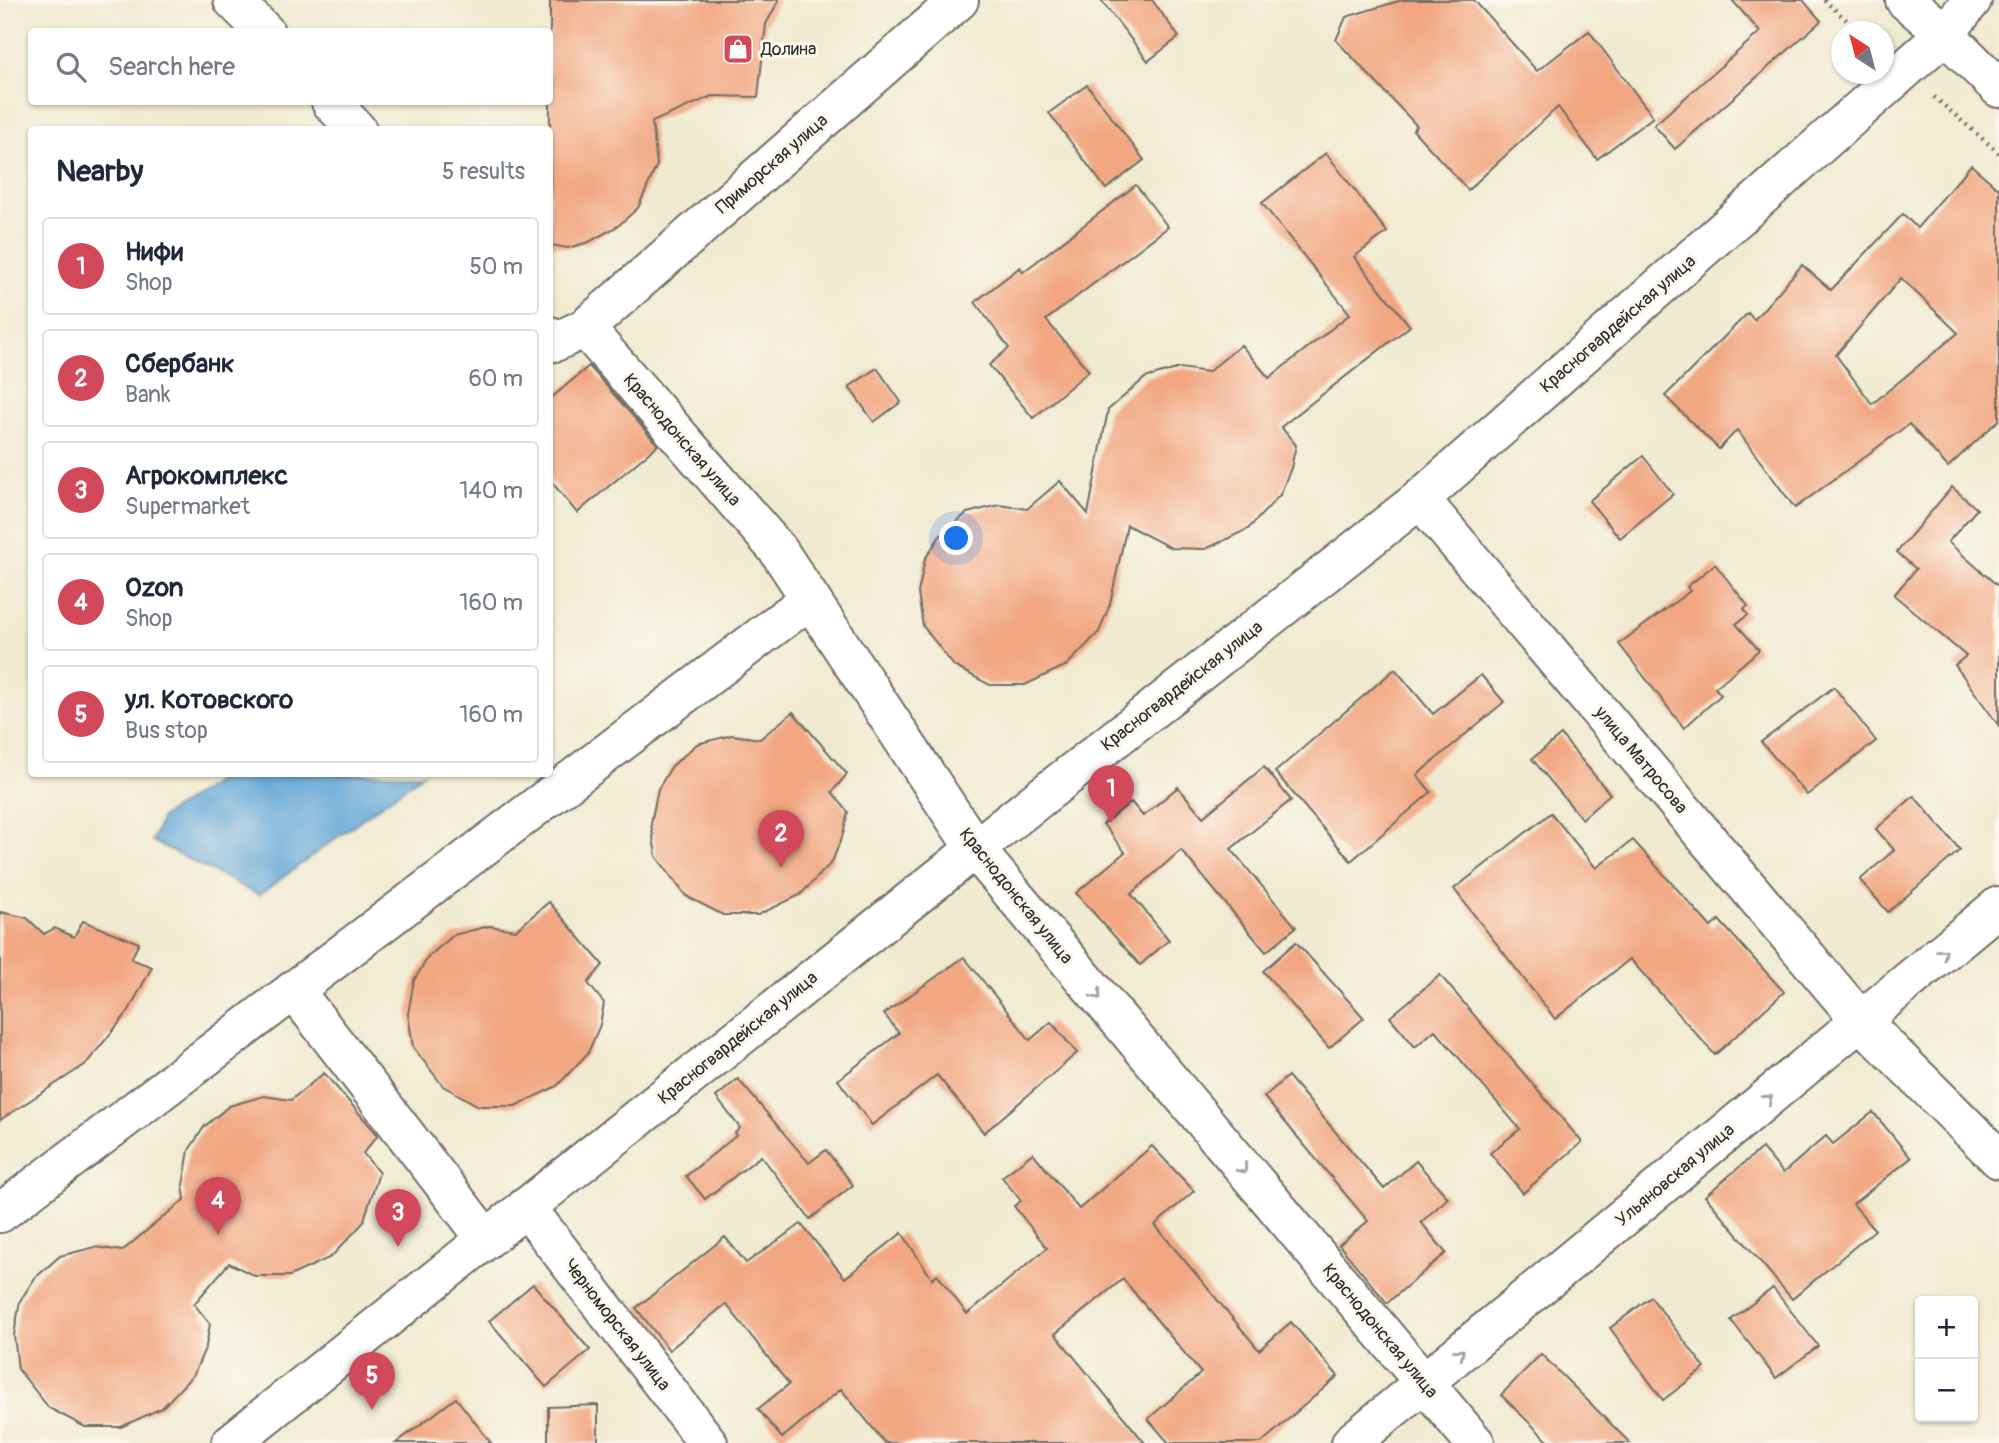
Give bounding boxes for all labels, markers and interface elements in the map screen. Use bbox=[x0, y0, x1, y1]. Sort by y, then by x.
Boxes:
north arrow bbox=[1831, 21, 1894, 84]
search box bbox=[28, 28, 553, 105]
shop icon: Долина bbox=[721, 32, 755, 66]
place label: Долина bbox=[760, 38, 816, 61]
icon: search bbox=[52, 48, 90, 86]
text: Search here bbox=[108, 51, 235, 83]
street label: Приморская улица bbox=[711, 109, 833, 219]
text: Nearby bbox=[56, 153, 143, 190]
text: 5 results bbox=[442, 157, 525, 186]
text: Нифи bbox=[125, 236, 183, 268]
street label: Красногвардейская улица bbox=[1535, 250, 1701, 398]
text: 1 bbox=[77, 252, 86, 281]
text: 50 m bbox=[469, 252, 523, 281]
text: Shop bbox=[125, 268, 173, 297]
text: Сбербанк bbox=[125, 348, 234, 380]
text: 2 bbox=[75, 364, 87, 393]
text: 60 m bbox=[468, 364, 523, 393]
street label: Краснодонская улица bbox=[618, 369, 746, 511]
text: Bank bbox=[125, 380, 171, 409]
text: Агрокомплекс bbox=[125, 460, 288, 492]
text: 3 bbox=[75, 476, 87, 505]
text: 140 m bbox=[460, 476, 523, 505]
text: Supermarket bbox=[125, 492, 250, 521]
your location bbox=[939, 521, 973, 555]
text: Ozon bbox=[125, 572, 183, 604]
text: 4 bbox=[74, 588, 88, 617]
text: 160 m bbox=[459, 588, 523, 617]
text: Shop bbox=[125, 604, 173, 633]
street label: Красногвардейская улица bbox=[1096, 616, 1268, 756]
text: ул. Котовского bbox=[125, 684, 293, 716]
text: 5 bbox=[75, 700, 87, 729]
text: 160 m bbox=[459, 700, 523, 729]
street label: улица Матросова bbox=[1589, 701, 1693, 818]
text: Bus stop bbox=[125, 716, 208, 745]
pin: 1 bbox=[1088, 765, 1134, 823]
pin: 2 bbox=[758, 810, 804, 868]
street label: Краснодонская улица bbox=[954, 823, 1078, 969]
one-way arrow bbox=[1934, 949, 1947, 961]
street label: Красногвардейская улица bbox=[653, 966, 823, 1110]
one-way arrow bbox=[1089, 987, 1101, 1000]
one-way arrow bbox=[1760, 1094, 1772, 1107]
street label: Ульяновская улица bbox=[1611, 1118, 1739, 1232]
one-way arrow bbox=[1235, 1162, 1248, 1174]
pin: 4 bbox=[195, 1177, 241, 1235]
pin: 3 bbox=[375, 1189, 421, 1247]
street label: Черноморская улица bbox=[558, 1255, 676, 1395]
street label: Краснодонская улица bbox=[1317, 1259, 1443, 1403]
map controls bbox=[1915, 1296, 1978, 1422]
button: + bbox=[1915, 1296, 1978, 1359]
one-way arrow bbox=[1452, 1349, 1465, 1361]
pin: 5 bbox=[349, 1352, 395, 1410]
button: − bbox=[1915, 1359, 1978, 1422]

